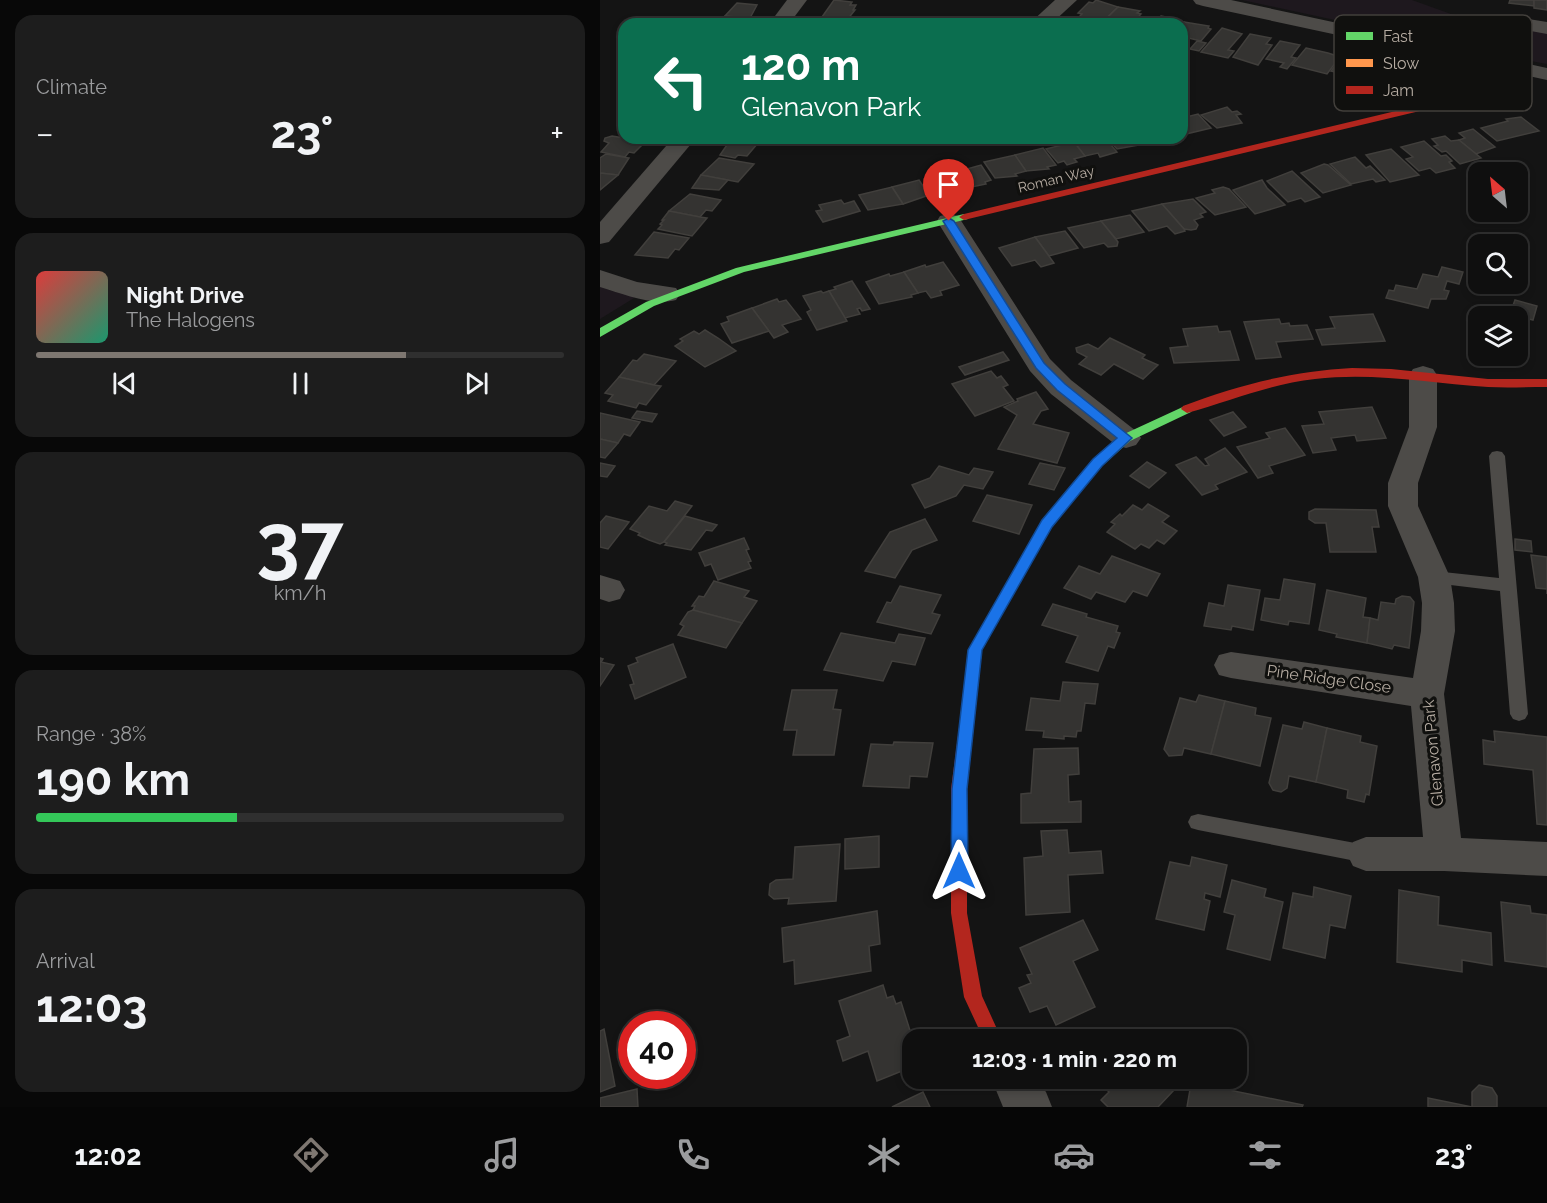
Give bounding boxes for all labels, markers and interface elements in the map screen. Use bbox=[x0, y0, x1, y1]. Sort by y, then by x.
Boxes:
legend bbox=[1334, 15, 1532, 111]
text: Fast bbox=[1383, 27, 1414, 46]
text: 120 m bbox=[741, 41, 860, 90]
icon: left bbox=[642, 42, 720, 120]
text: Slow bbox=[1383, 54, 1419, 73]
text: Climate bbox=[36, 75, 107, 99]
text: Jam bbox=[1383, 81, 1414, 100]
text: Glenavon Park bbox=[741, 91, 921, 122]
text: 23° bbox=[271, 106, 333, 159]
text: − bbox=[36, 114, 54, 153]
text: + bbox=[550, 114, 564, 153]
pin bbox=[923, 159, 974, 221]
street label: Roman Way bbox=[1016, 162, 1096, 196]
north arrow bbox=[1468, 162, 1528, 222]
map controls bbox=[1468, 162, 1528, 366]
icon: arrive bbox=[932, 168, 965, 201]
button: search bbox=[1468, 234, 1528, 294]
text: Night Drive bbox=[126, 282, 244, 308]
button: layers bbox=[1468, 306, 1528, 366]
text: The Halogens bbox=[126, 308, 255, 332]
icon: previous bbox=[108, 367, 141, 400]
icon: pause bbox=[284, 367, 317, 400]
icon: next bbox=[460, 367, 493, 400]
text: 37 bbox=[256, 496, 344, 587]
text: km/h bbox=[274, 581, 326, 605]
street label: Pine Ridge Close bbox=[1266, 661, 1392, 697]
street label: Glenavon Park bbox=[1419, 698, 1447, 807]
text: Range · 38% bbox=[36, 722, 146, 746]
text: 190 km bbox=[36, 753, 190, 806]
position arrow bbox=[927, 839, 991, 903]
text: Arrival bbox=[36, 949, 95, 973]
text: 12:03 bbox=[36, 980, 147, 1033]
speed limit sign: 40 bbox=[618, 1011, 696, 1089]
text: 12:03 · 1 min · 220 m bbox=[972, 1046, 1177, 1072]
icon: directions bbox=[290, 1134, 332, 1176]
icon: music bbox=[481, 1134, 523, 1176]
icon: phone bbox=[672, 1134, 714, 1176]
icon: climate bbox=[863, 1134, 905, 1176]
icon: car bbox=[1053, 1134, 1095, 1176]
icon: filters bbox=[1244, 1134, 1286, 1176]
text: 12:02 bbox=[74, 1140, 141, 1171]
text: 23° bbox=[1435, 1140, 1473, 1171]

